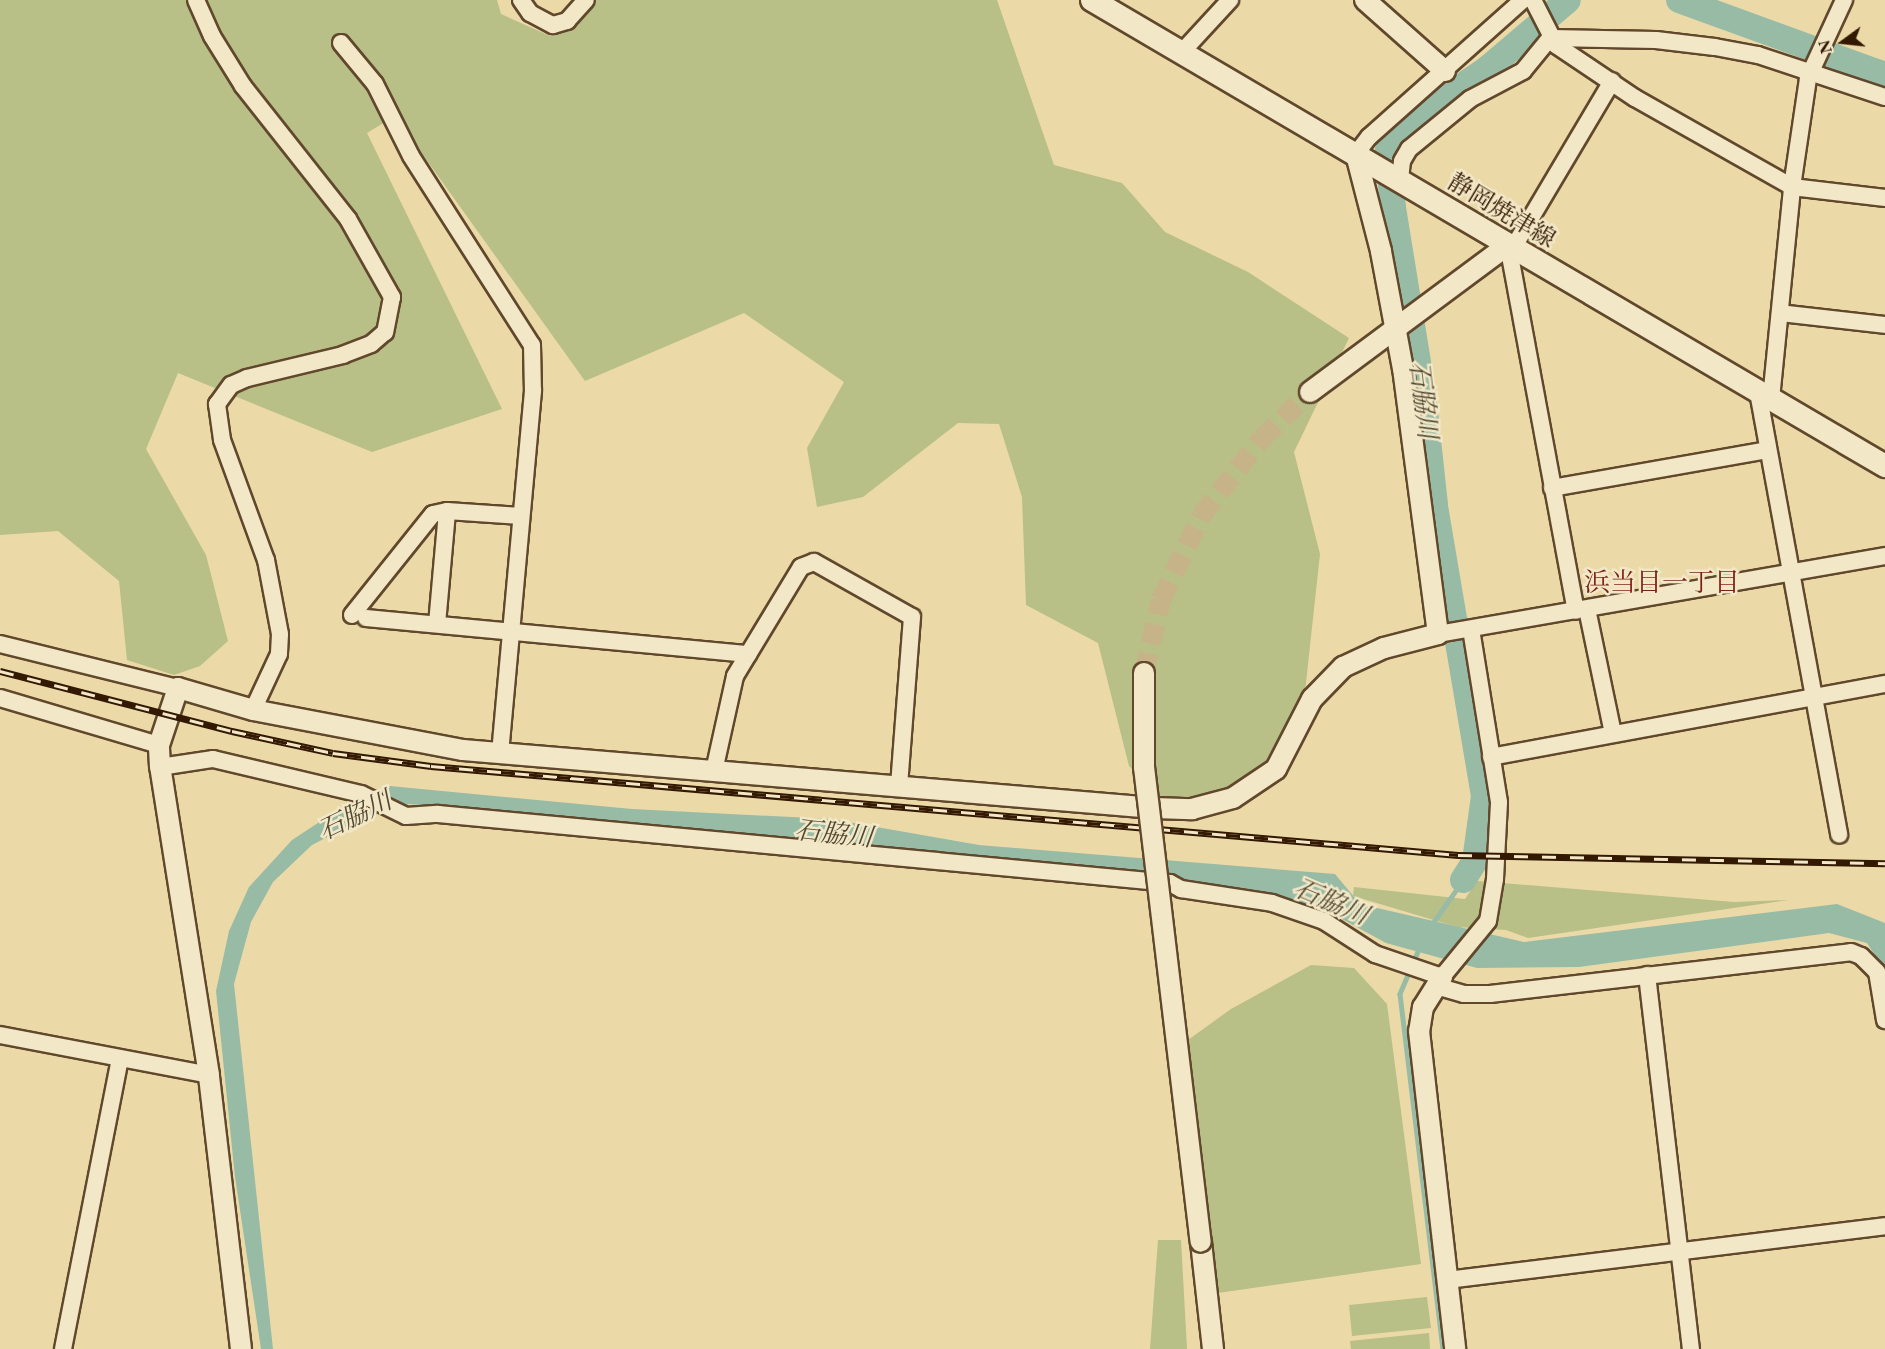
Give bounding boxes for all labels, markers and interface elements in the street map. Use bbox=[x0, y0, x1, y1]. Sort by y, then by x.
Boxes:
north arrow bbox=[1813, 12, 1873, 72]
text: N bbox=[1813, 38, 1837, 56]
street label: 静岡焼津線 bbox=[1443, 167, 1561, 253]
water label: 石脇川 bbox=[1403, 359, 1443, 441]
district label: 浜当目一丁目 bbox=[1584, 567, 1740, 599]
water label: 石脇川 bbox=[313, 785, 397, 847]
water label: 石脇川 bbox=[794, 814, 874, 854]
water label: 石脇川 bbox=[1289, 872, 1373, 932]

